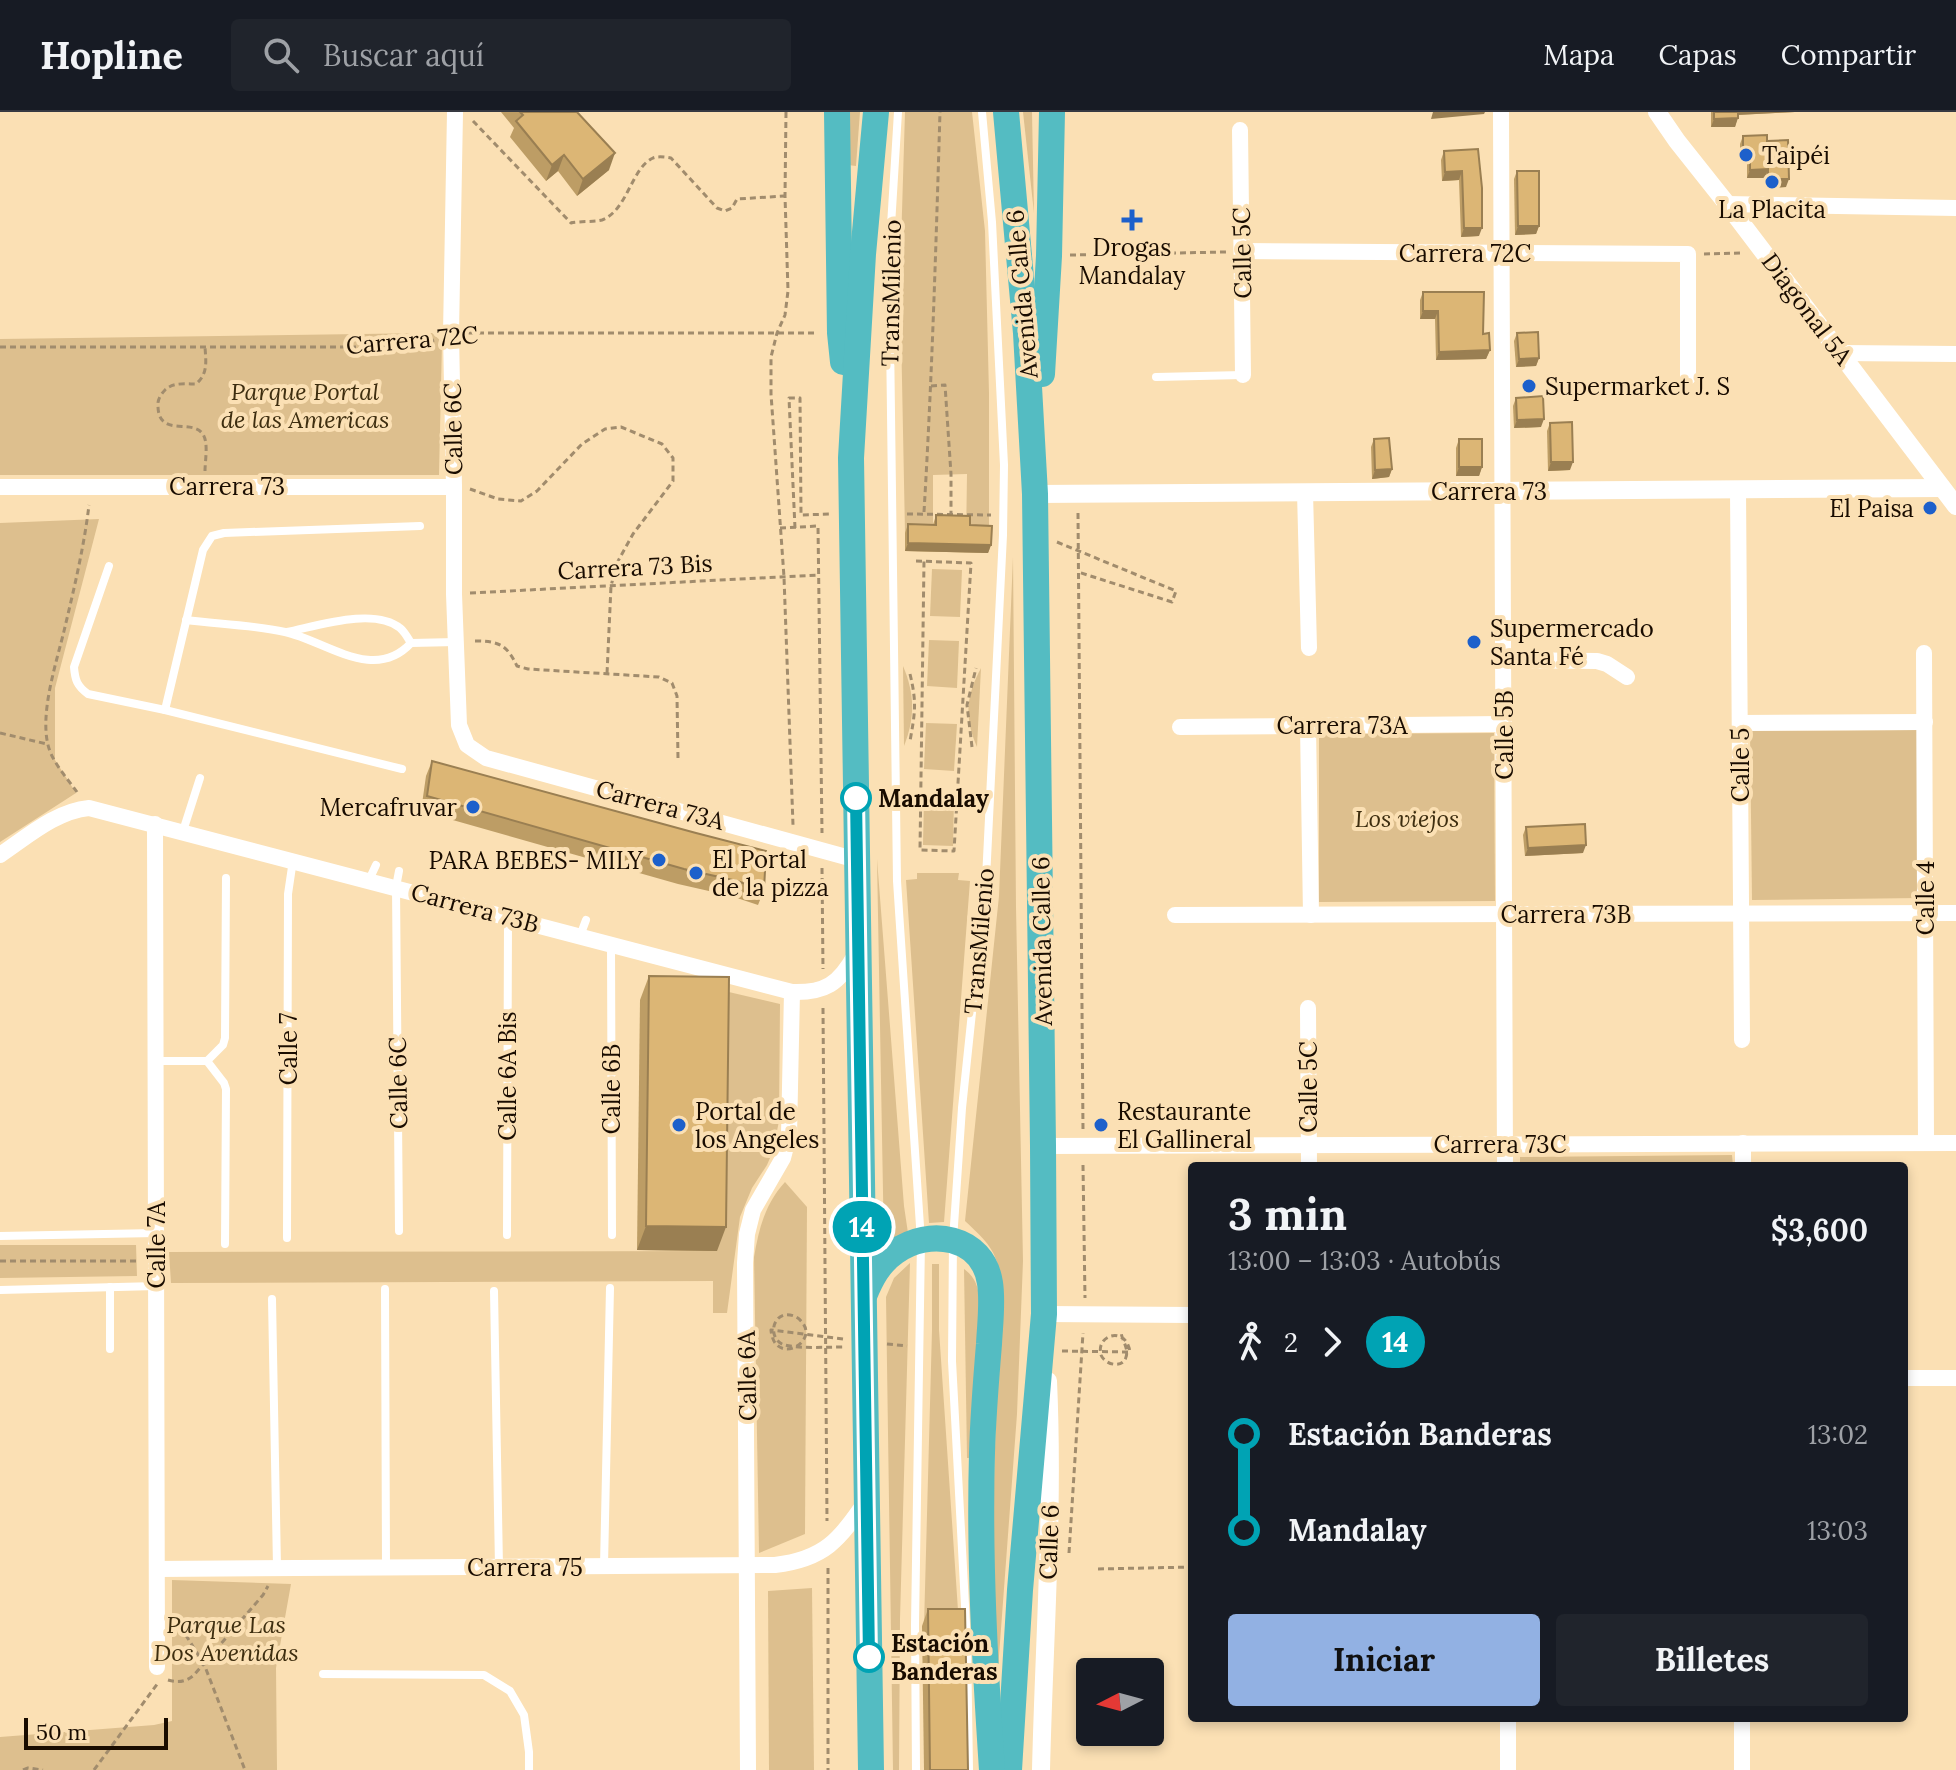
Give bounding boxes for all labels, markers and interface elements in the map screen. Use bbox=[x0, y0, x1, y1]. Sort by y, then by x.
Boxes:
search box bbox=[231, 19, 791, 91]
text: Hopline bbox=[40, 31, 183, 79]
icon: search bbox=[259, 33, 303, 77]
text: Buscar aquí bbox=[323, 36, 484, 74]
text: Mapa bbox=[1543, 37, 1615, 73]
text: Capas bbox=[1659, 37, 1737, 73]
text: Compartir bbox=[1781, 37, 1916, 73]
place label: Taipéi bbox=[1762, 140, 1830, 171]
marker: Taipéi bbox=[1737, 146, 1755, 164]
marker: La Placita bbox=[1763, 173, 1781, 191]
place label: La Placita bbox=[1718, 194, 1826, 225]
street label: Calle 5C bbox=[1226, 207, 1258, 299]
street label: Avenida Calle 6 bbox=[999, 208, 1045, 381]
marker: Drogas Mandalay bbox=[1123, 211, 1141, 229]
street label: TransMilenio bbox=[874, 219, 908, 367]
place label: Drogas Mandalay bbox=[1078, 232, 1186, 291]
street label: Carrera 72C bbox=[1399, 238, 1531, 269]
street label: Diagonal 5A bbox=[1755, 247, 1860, 372]
street label: Carrera 72C bbox=[345, 319, 480, 361]
place label: Supermarket J. S bbox=[1545, 371, 1730, 402]
park label: Parque Portal de las Americas bbox=[221, 376, 389, 435]
marker: Supermarket J. S bbox=[1520, 377, 1538, 395]
street label: Calle 6C bbox=[437, 382, 469, 475]
street label: Carrera 73 bbox=[169, 471, 285, 502]
street label: Carrera 73 bbox=[1431, 476, 1547, 507]
place label: El Paisa bbox=[1829, 493, 1914, 524]
marker: El Paisa bbox=[1921, 499, 1939, 517]
street label: Carrera 73 Bis bbox=[557, 547, 713, 587]
place label: Supermercado Santa Fé bbox=[1490, 613, 1654, 672]
marker: Supermercado Santa Fé bbox=[1465, 633, 1483, 651]
street label: Calle 5B bbox=[1489, 690, 1520, 780]
street label: Carrera 73A bbox=[1276, 710, 1409, 741]
street label: Calle 5 bbox=[1725, 728, 1756, 802]
street label: Carrera 73A bbox=[593, 773, 728, 837]
marker: Mandalay bbox=[841, 783, 871, 813]
place label: Mandalay bbox=[878, 783, 990, 814]
place label: Mercafruvar bbox=[319, 792, 458, 823]
marker: Mercafruvar bbox=[464, 798, 482, 816]
park label: Los viejos bbox=[1355, 803, 1459, 834]
place label: El Portal de la pizza bbox=[712, 844, 829, 903]
place label: PARA BEBES- MILY bbox=[428, 845, 644, 876]
marker: PARA BEBES- MILY bbox=[650, 851, 668, 869]
street label: Avenida Calle 6 bbox=[1025, 856, 1059, 1027]
street label: Calle 4 bbox=[1910, 861, 1941, 935]
marker: El Portal de la pizza bbox=[687, 864, 705, 882]
street label: TransMilenio bbox=[957, 867, 1001, 1015]
street label: Carrera 73B bbox=[408, 876, 542, 940]
street label: Carrera 73B bbox=[1500, 899, 1632, 930]
street label: Calle 6A Bis bbox=[492, 1011, 523, 1141]
street label: Calle 7 bbox=[273, 1013, 304, 1085]
street label: Calle 6C bbox=[382, 1036, 414, 1129]
street label: Calle 5C bbox=[1293, 1041, 1324, 1133]
street label: Calle 6B bbox=[596, 1044, 627, 1134]
place label: Portal de los Angeles bbox=[695, 1096, 819, 1155]
place label: Restaurante El Gallineral bbox=[1117, 1096, 1252, 1155]
marker: Portal de los Angeles bbox=[670, 1116, 688, 1134]
marker: Restaurante El Gallineral bbox=[1092, 1116, 1110, 1134]
street label: Carrera 73C bbox=[1434, 1129, 1567, 1160]
text: 3 min bbox=[1228, 1186, 1347, 1242]
street label: Calle 7A bbox=[141, 1200, 172, 1289]
line badge: 14 bbox=[826, 1201, 898, 1253]
text: 14 bbox=[849, 1209, 875, 1245]
text: $3,600 bbox=[1771, 1211, 1868, 1249]
text: 13:00 – 13:03 · Autobús bbox=[1228, 1244, 1501, 1277]
icon: walk bbox=[1228, 1320, 1272, 1364]
icon: forward bbox=[1310, 1320, 1354, 1364]
text: 14 bbox=[1382, 1324, 1409, 1360]
text: 2 bbox=[1284, 1326, 1298, 1359]
street label: Calle 6A bbox=[731, 1330, 763, 1421]
text: Estación Banderas bbox=[1288, 1415, 1552, 1453]
text: 13:02 bbox=[1808, 1418, 1868, 1451]
street label: Calle 6 bbox=[1032, 1504, 1066, 1580]
text: Mandalay bbox=[1288, 1511, 1427, 1549]
text: 13:03 bbox=[1807, 1514, 1868, 1547]
street label: Carrera 75 bbox=[467, 1552, 583, 1583]
park label: Parque Las Dos Avenidas bbox=[154, 1609, 298, 1668]
button: Iniciar bbox=[1228, 1614, 1540, 1706]
button: Billetes bbox=[1556, 1614, 1868, 1706]
place label: Estación Banderas bbox=[891, 1628, 998, 1687]
marker: Estación Banderas bbox=[854, 1642, 884, 1672]
north arrow bbox=[1076, 1658, 1164, 1746]
map controls bbox=[1076, 1658, 1164, 1746]
scale bar bbox=[24, 1714, 168, 1750]
text: 50 m bbox=[36, 1718, 87, 1746]

